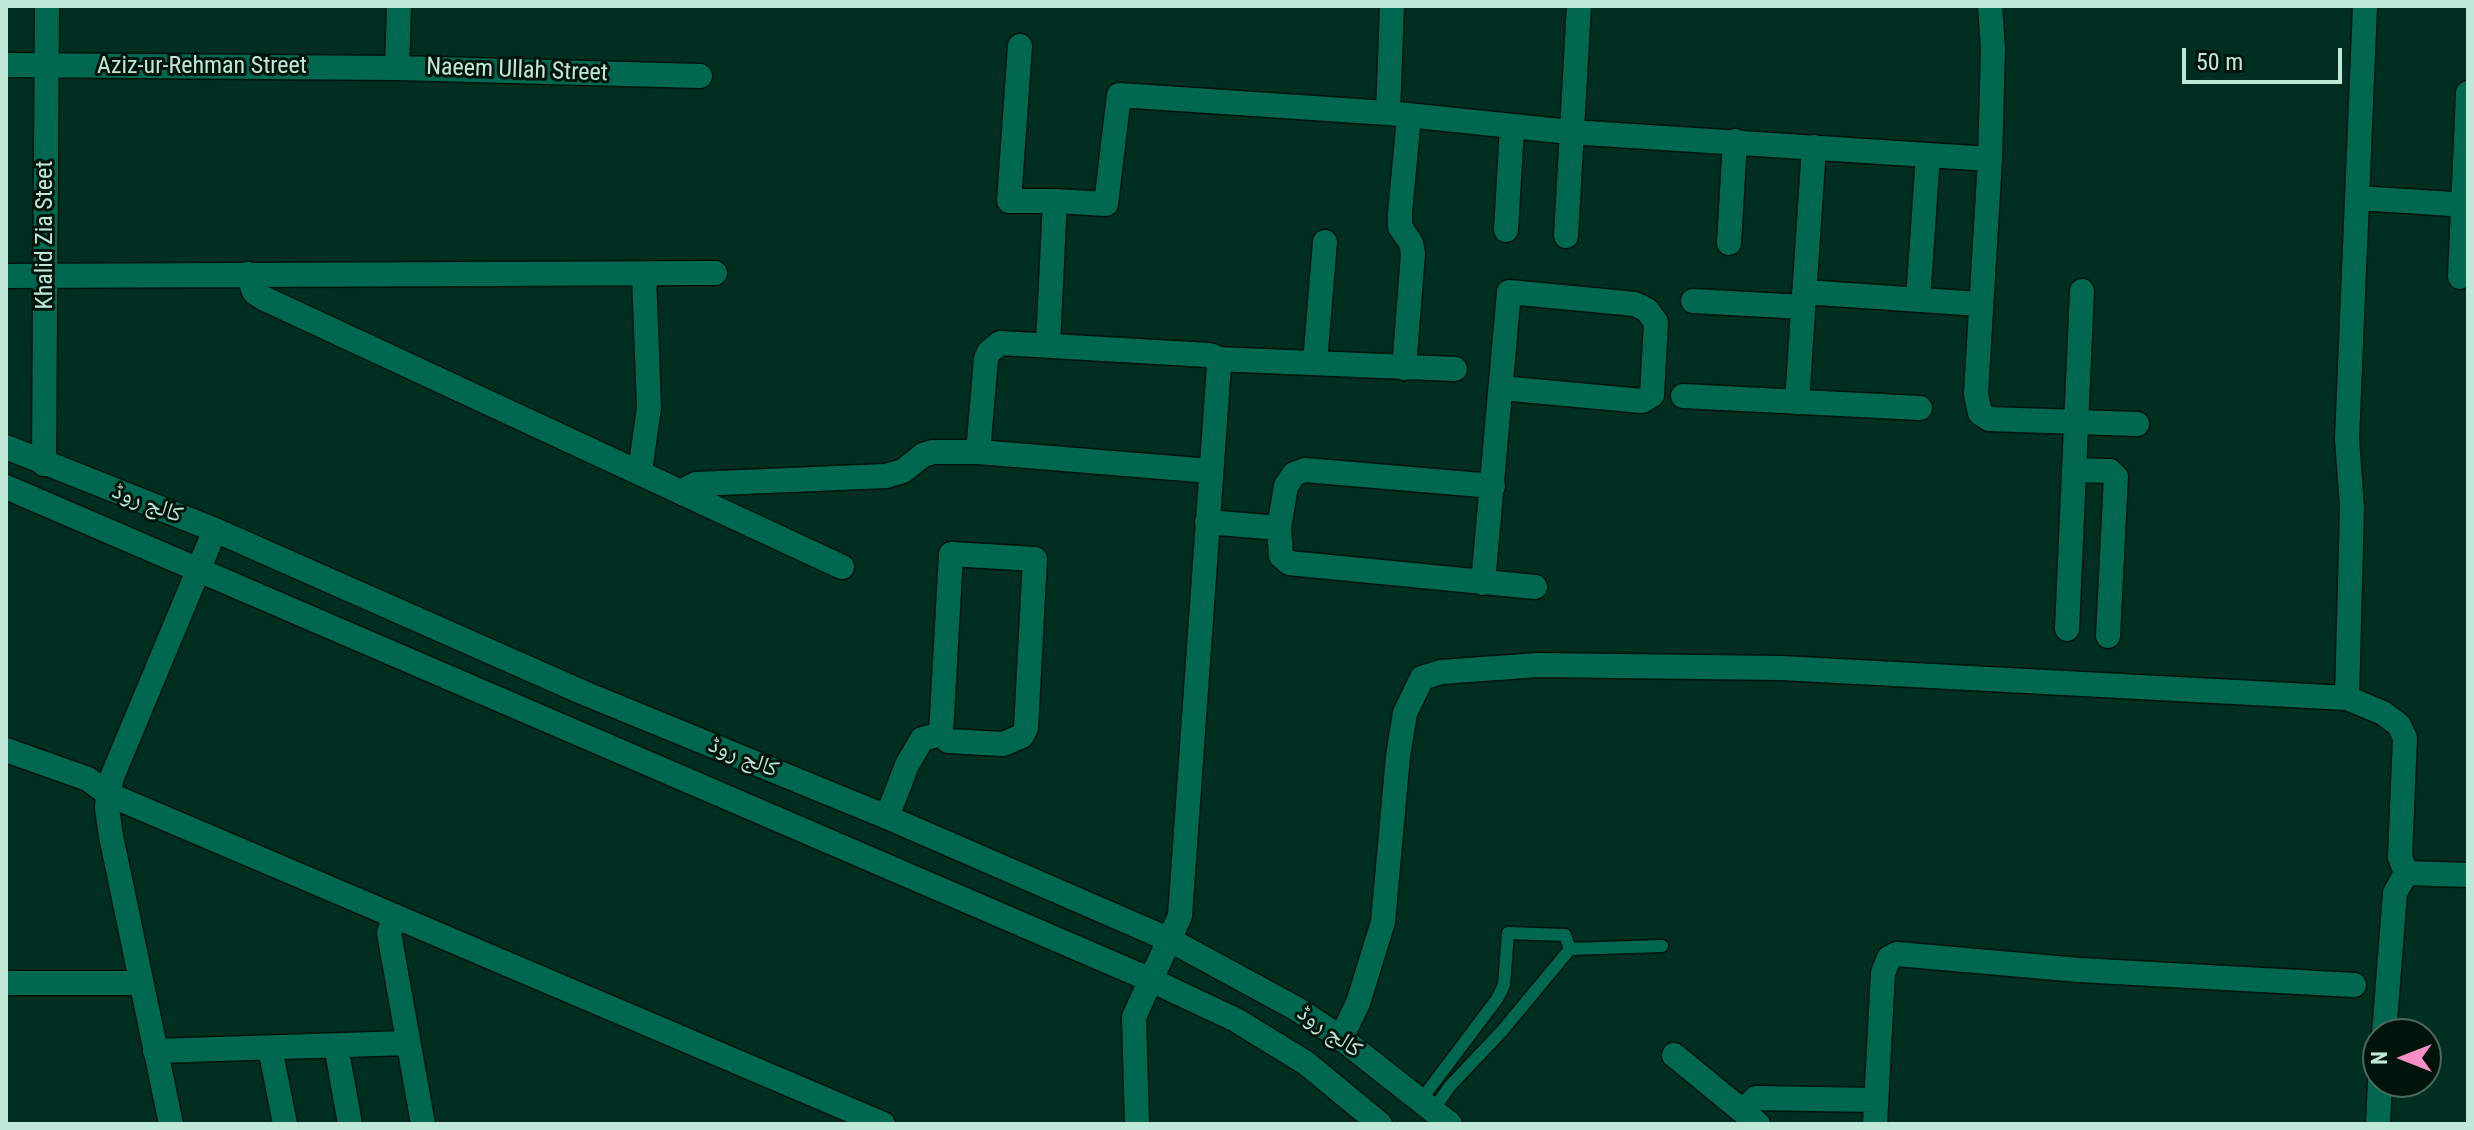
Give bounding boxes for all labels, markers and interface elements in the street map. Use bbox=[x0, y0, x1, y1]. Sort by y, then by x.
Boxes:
scale bar bbox=[2186, 32, 2346, 82]
text: 50 m bbox=[2196, 48, 2243, 76]
street label: Aziz-ur-Rehman Street bbox=[97, 53, 307, 81]
street label: Naeem Ullah Street bbox=[426, 53, 608, 89]
street label: Khalid Zia Steet bbox=[32, 161, 60, 309]
street label: کالج روڈ bbox=[108, 477, 186, 531]
street label: کالج روڈ bbox=[704, 731, 782, 785]
street label: کالج روڈ bbox=[1291, 999, 1367, 1065]
north arrow bbox=[2362, 1018, 2442, 1098]
text: N bbox=[2367, 1051, 2392, 1065]

